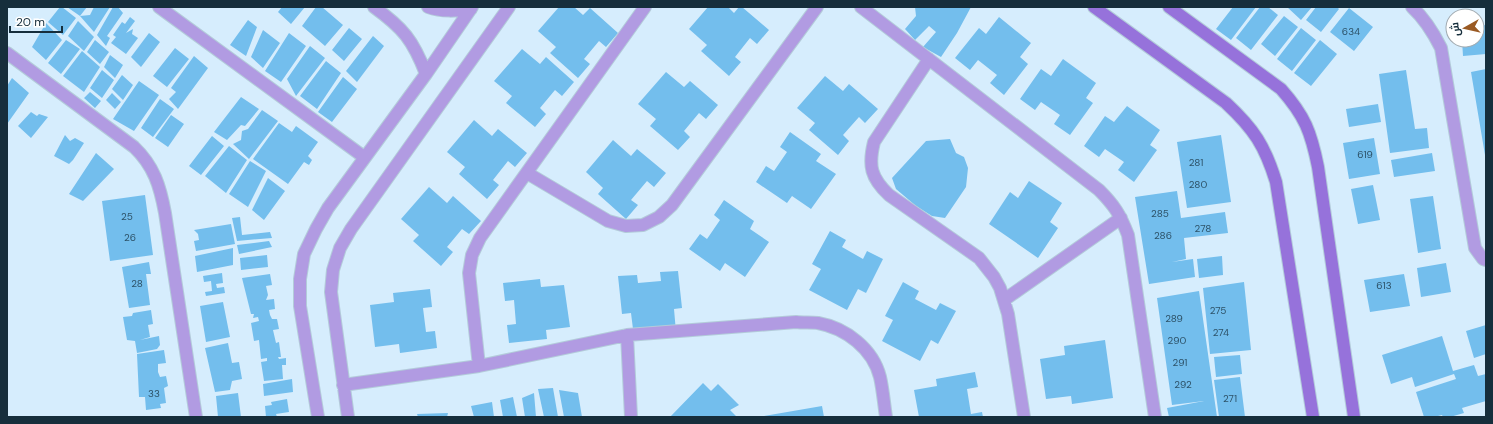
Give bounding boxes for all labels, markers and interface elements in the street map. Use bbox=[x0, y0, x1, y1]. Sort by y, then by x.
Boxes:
scale bar bbox=[10, 8, 62, 34]
north arrow bbox=[1445, 8, 1485, 48]
text: 20 m bbox=[16, 14, 45, 30]
text: ش bbox=[1447, 21, 1463, 37]
house number: 634 bbox=[1342, 25, 1360, 38]
house number: 619 bbox=[1357, 148, 1373, 161]
house number: 281 bbox=[1189, 156, 1203, 169]
house number: 280 bbox=[1189, 178, 1207, 191]
house number: 285 bbox=[1151, 207, 1169, 220]
house number: 25 bbox=[121, 210, 133, 223]
house number: 278 bbox=[1195, 222, 1211, 235]
house number: 286 bbox=[1154, 229, 1172, 242]
house number: 26 bbox=[124, 231, 136, 244]
house number: 28 bbox=[131, 277, 143, 290]
house number: 613 bbox=[1376, 279, 1392, 292]
house number: 275 bbox=[1210, 304, 1226, 317]
house number: 289 bbox=[1165, 312, 1183, 325]
house number: 274 bbox=[1213, 326, 1229, 339]
house number: 290 bbox=[1168, 334, 1187, 347]
house number: 291 bbox=[1173, 356, 1187, 369]
house number: 292 bbox=[1174, 378, 1192, 391]
house number: 33 bbox=[148, 387, 160, 400]
house number: 271 bbox=[1223, 392, 1237, 405]

